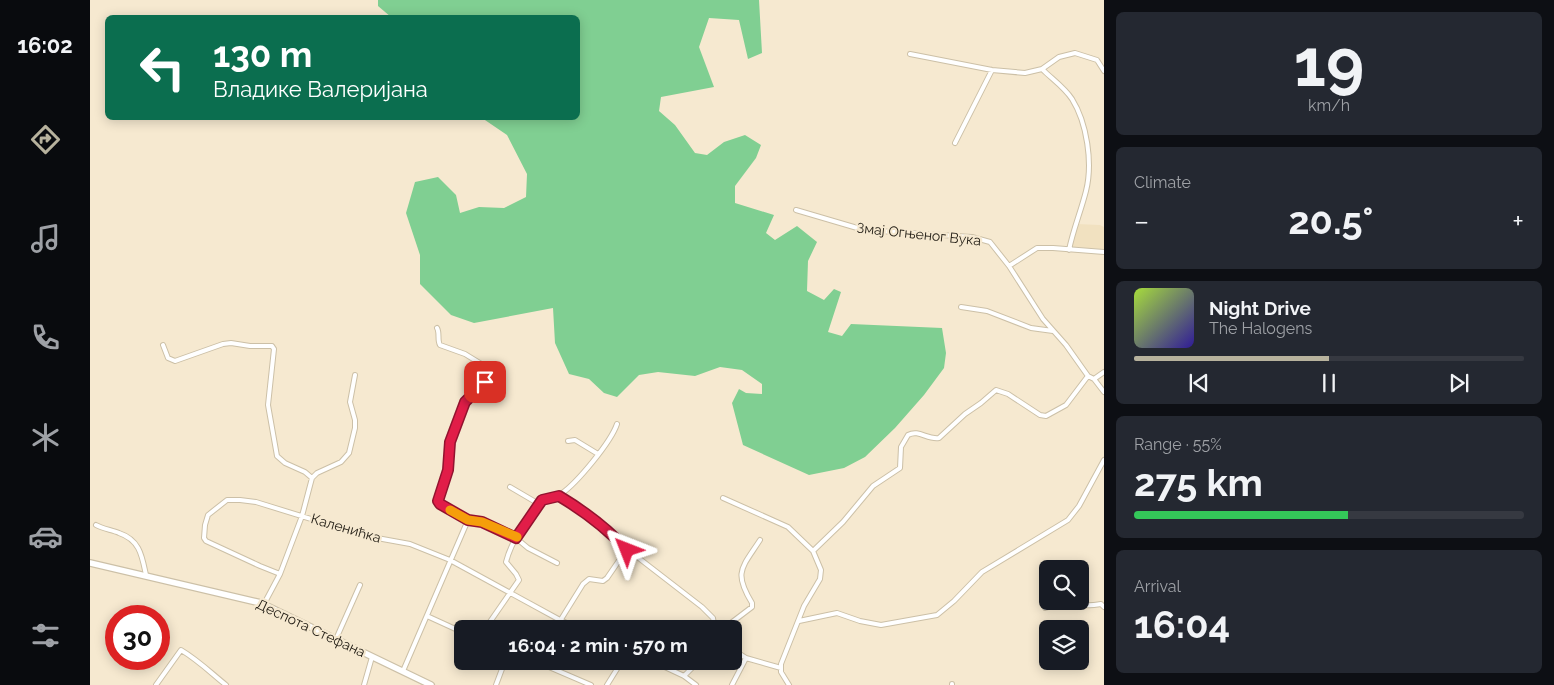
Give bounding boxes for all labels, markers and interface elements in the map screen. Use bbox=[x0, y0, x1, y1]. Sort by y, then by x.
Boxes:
text: 19 bbox=[1294, 25, 1364, 101]
text: 16:02 bbox=[17, 32, 73, 58]
text: 130 m bbox=[213, 34, 312, 75]
icon: left bbox=[130, 35, 195, 100]
text: Владике Валеријана bbox=[213, 76, 428, 102]
text: km/h bbox=[1308, 96, 1350, 115]
icon: directions bbox=[28, 122, 63, 157]
text: Climate bbox=[1134, 173, 1191, 192]
text: 20.5° bbox=[1288, 198, 1373, 243]
text: − bbox=[1134, 205, 1149, 238]
text: + bbox=[1512, 205, 1524, 238]
street label: Змај Огњеног Вука bbox=[856, 220, 982, 248]
icon: music bbox=[28, 221, 63, 256]
text: Night Drive bbox=[1209, 297, 1311, 319]
text: The Halogens bbox=[1209, 319, 1312, 338]
icon: phone bbox=[28, 320, 63, 355]
pin bbox=[464, 361, 506, 403]
icon: arrive bbox=[471, 368, 499, 396]
icon: previous bbox=[1185, 369, 1213, 397]
icon: pause bbox=[1315, 369, 1343, 397]
icon: next bbox=[1445, 369, 1473, 397]
icon: climate bbox=[28, 420, 63, 455]
text: Range · 55% bbox=[1134, 435, 1222, 454]
text: 275 km bbox=[1134, 460, 1263, 505]
street label: Каленићка bbox=[309, 510, 383, 546]
icon: car bbox=[28, 519, 63, 554]
position arrow bbox=[600, 523, 652, 575]
map controls bbox=[1039, 560, 1089, 670]
button: search bbox=[1039, 560, 1089, 610]
text: Arrival bbox=[1134, 577, 1181, 596]
street label: Деспота Стефана bbox=[254, 596, 368, 660]
text: 16:04 bbox=[1134, 602, 1230, 647]
speed limit sign: 30 bbox=[105, 605, 170, 670]
icon: filters bbox=[28, 618, 63, 653]
button: layers bbox=[1039, 620, 1089, 670]
text: 16:04 · 2 min · 570 m bbox=[508, 634, 688, 656]

